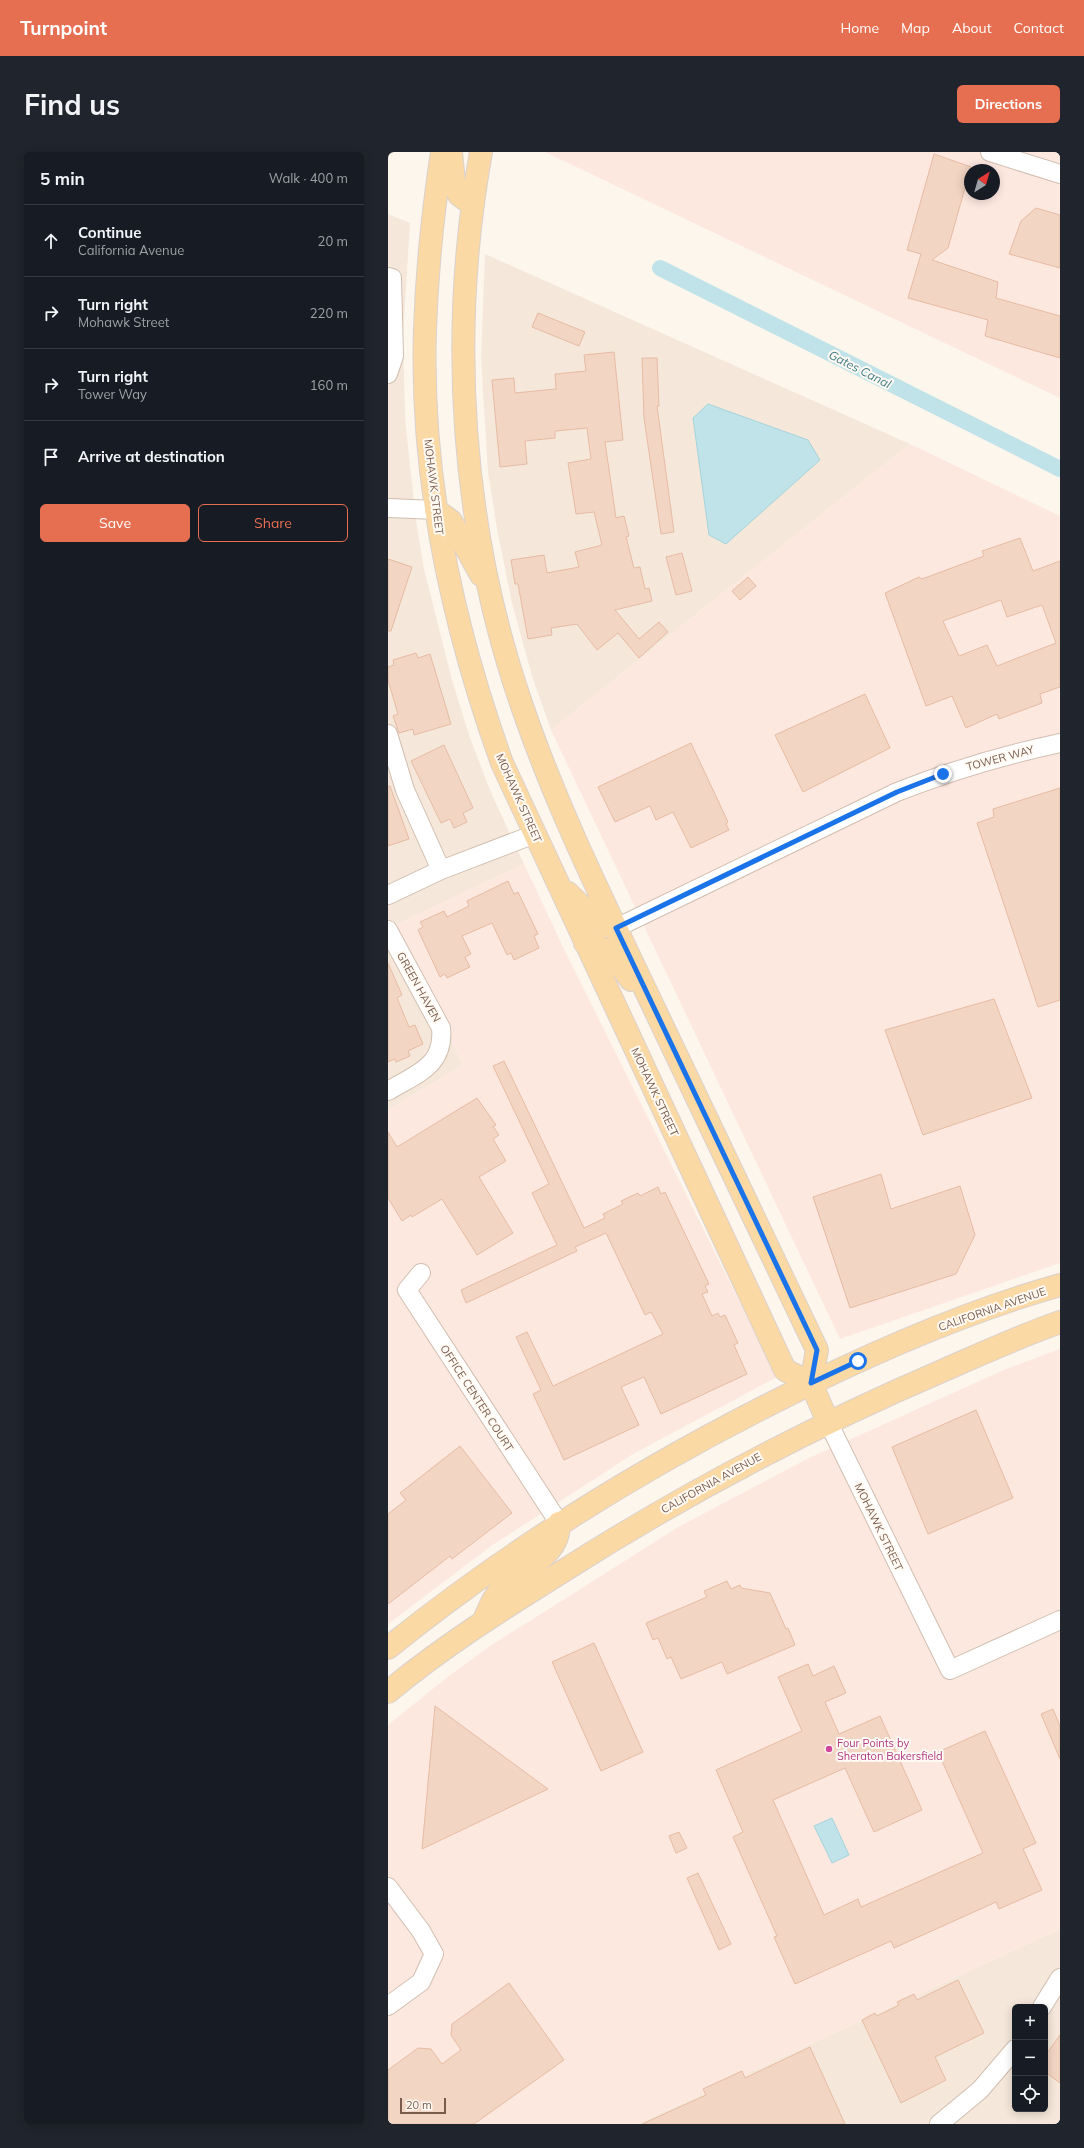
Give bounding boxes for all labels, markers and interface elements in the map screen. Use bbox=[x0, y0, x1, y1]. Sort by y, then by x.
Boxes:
text: Turnpoint bbox=[20, 16, 107, 40]
text: Home bbox=[840, 19, 879, 37]
text: Map bbox=[901, 19, 930, 37]
text: About bbox=[952, 19, 992, 37]
text: Contact bbox=[1014, 19, 1064, 37]
button: Directions bbox=[957, 85, 1060, 123]
text: Find us bbox=[24, 87, 120, 122]
north arrow bbox=[964, 164, 1000, 200]
text: 5 min bbox=[40, 168, 85, 189]
text: Walk · 400 m bbox=[269, 170, 348, 186]
text: Continue bbox=[78, 223, 141, 242]
icon: ahead bbox=[40, 230, 62, 252]
text: 20 m bbox=[318, 233, 348, 249]
text: California Avenue bbox=[78, 242, 184, 258]
text: Turn right bbox=[78, 295, 148, 314]
icon: right bbox=[40, 302, 62, 324]
text: 220 m bbox=[310, 305, 348, 321]
text: Mohawk Street bbox=[78, 314, 169, 330]
water label: Gates Canal bbox=[826, 347, 894, 391]
text: Turn right bbox=[78, 367, 148, 386]
icon: right bbox=[40, 374, 62, 396]
text: 160 m bbox=[310, 377, 348, 393]
text: Tower Way bbox=[78, 386, 147, 402]
street label: MOHAWK STREET bbox=[421, 438, 447, 536]
icon: arrive bbox=[40, 446, 62, 468]
text: Arrive at destination bbox=[78, 447, 225, 466]
button: Save bbox=[40, 504, 190, 542]
button: Share bbox=[198, 504, 348, 542]
street label: TOWER WAY bbox=[965, 742, 1036, 774]
street label: MOHAWK STREET bbox=[493, 751, 545, 845]
route end bbox=[934, 765, 952, 783]
street label: GREEN HAVEN bbox=[394, 950, 444, 1024]
street label: MOHAWK STREET bbox=[628, 1045, 682, 1139]
street label: CALIFORNIA AVENUE bbox=[936, 1284, 1048, 1334]
street label: OFFICE CENTER COURT bbox=[437, 1342, 517, 1454]
route start bbox=[849, 1352, 867, 1370]
street label: CALIFORNIA AVENUE bbox=[658, 1450, 764, 1516]
street label: MOHAWK STREET bbox=[852, 1481, 907, 1574]
place label: Four Points by Sheraton Bakersfield bbox=[837, 1736, 943, 1763]
marker: Four Points by Sheraton Bakersfield bbox=[824, 1744, 834, 1754]
map controls bbox=[1012, 2004, 1048, 2112]
button: + bbox=[1012, 2004, 1048, 2040]
button: − bbox=[1012, 2040, 1048, 2076]
button: locate bbox=[1012, 2076, 1048, 2112]
scale bar bbox=[400, 2096, 446, 2115]
text: 20 m bbox=[406, 2098, 432, 2112]

